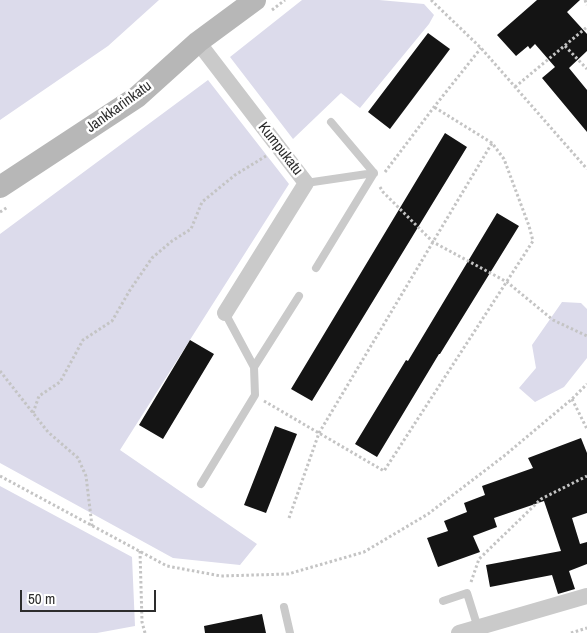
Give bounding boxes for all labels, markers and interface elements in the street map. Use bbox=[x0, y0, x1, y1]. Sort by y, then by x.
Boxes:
street label: Jankkarinkatu bbox=[83, 77, 155, 137]
street label: Kumpukatu bbox=[254, 119, 306, 179]
scale bar bbox=[22, 580, 159, 612]
text: 50 m bbox=[28, 588, 55, 609]

